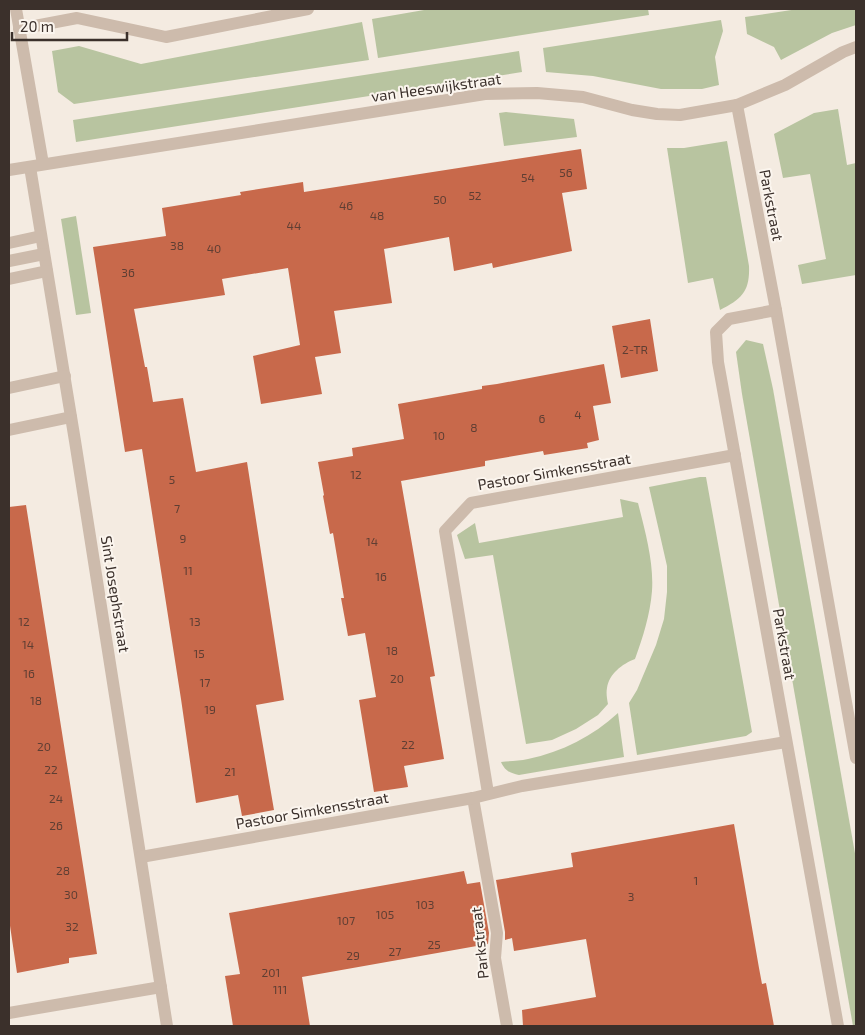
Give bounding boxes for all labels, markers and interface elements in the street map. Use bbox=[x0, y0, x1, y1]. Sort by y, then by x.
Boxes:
scale bar bbox=[12, 10, 128, 42]
text: 20 m bbox=[20, 17, 54, 35]
street label: van Heeswijkstraat bbox=[370, 69, 502, 106]
house number: 56 bbox=[559, 165, 573, 179]
street label: Parkstraat bbox=[756, 168, 788, 242]
house number: 54 bbox=[521, 170, 535, 184]
house number: 52 bbox=[468, 188, 482, 202]
house number: 50 bbox=[433, 192, 447, 206]
house number: 46 bbox=[339, 198, 353, 212]
house number: 48 bbox=[370, 208, 384, 222]
house number: 44 bbox=[287, 218, 301, 232]
house number: 38 bbox=[170, 238, 184, 252]
house number: 40 bbox=[207, 241, 221, 255]
house number: 36 bbox=[121, 265, 135, 279]
house number: 2-TR bbox=[622, 342, 648, 356]
house number: 4 bbox=[574, 407, 582, 421]
house number: 6 bbox=[539, 411, 546, 425]
house number: 8 bbox=[470, 420, 478, 434]
house number: 10 bbox=[433, 428, 445, 442]
street label: Pastoor Simkensstraat bbox=[476, 449, 632, 493]
house number: 12 bbox=[350, 467, 362, 481]
house number: 5 bbox=[169, 472, 175, 486]
house number: 7 bbox=[174, 501, 180, 515]
house number: 9 bbox=[180, 531, 187, 545]
street label: Sint Josephstraat bbox=[98, 534, 134, 654]
house number: 14 bbox=[366, 534, 378, 548]
house number: 11 bbox=[183, 563, 193, 577]
house number: 16 bbox=[375, 569, 387, 583]
street label: Parkstraat bbox=[770, 607, 800, 681]
house number: 12 bbox=[18, 614, 30, 628]
house number: 13 bbox=[189, 614, 201, 628]
house number: 14 bbox=[22, 637, 34, 651]
house number: 18 bbox=[386, 643, 398, 657]
house number: 15 bbox=[193, 646, 205, 660]
house number: 16 bbox=[23, 666, 35, 680]
house number: 20 bbox=[390, 671, 404, 685]
house number: 17 bbox=[200, 675, 210, 689]
house number: 18 bbox=[30, 693, 42, 707]
house number: 19 bbox=[204, 702, 216, 716]
house number: 22 bbox=[401, 737, 415, 751]
house number: 20 bbox=[37, 739, 51, 753]
house number: 22 bbox=[44, 762, 58, 776]
house number: 21 bbox=[224, 764, 236, 778]
street label: Pastoor Simkensstraat bbox=[234, 788, 390, 832]
house number: 24 bbox=[49, 791, 63, 805]
house number: 26 bbox=[49, 818, 63, 832]
house number: 28 bbox=[56, 863, 70, 877]
house number: 1 bbox=[694, 873, 698, 887]
house number: 30 bbox=[64, 887, 78, 901]
house number: 3 bbox=[628, 889, 634, 903]
house number: 103 bbox=[416, 897, 434, 911]
street label: Parkstraat bbox=[466, 906, 492, 980]
house number: 105 bbox=[376, 907, 394, 921]
house number: 107 bbox=[337, 913, 355, 927]
house number: 32 bbox=[65, 919, 79, 933]
house number: 25 bbox=[427, 937, 441, 951]
house number: 27 bbox=[389, 944, 401, 958]
house number: 29 bbox=[346, 948, 360, 962]
house number: 201 bbox=[262, 965, 280, 979]
house number: 111 bbox=[273, 982, 287, 996]

